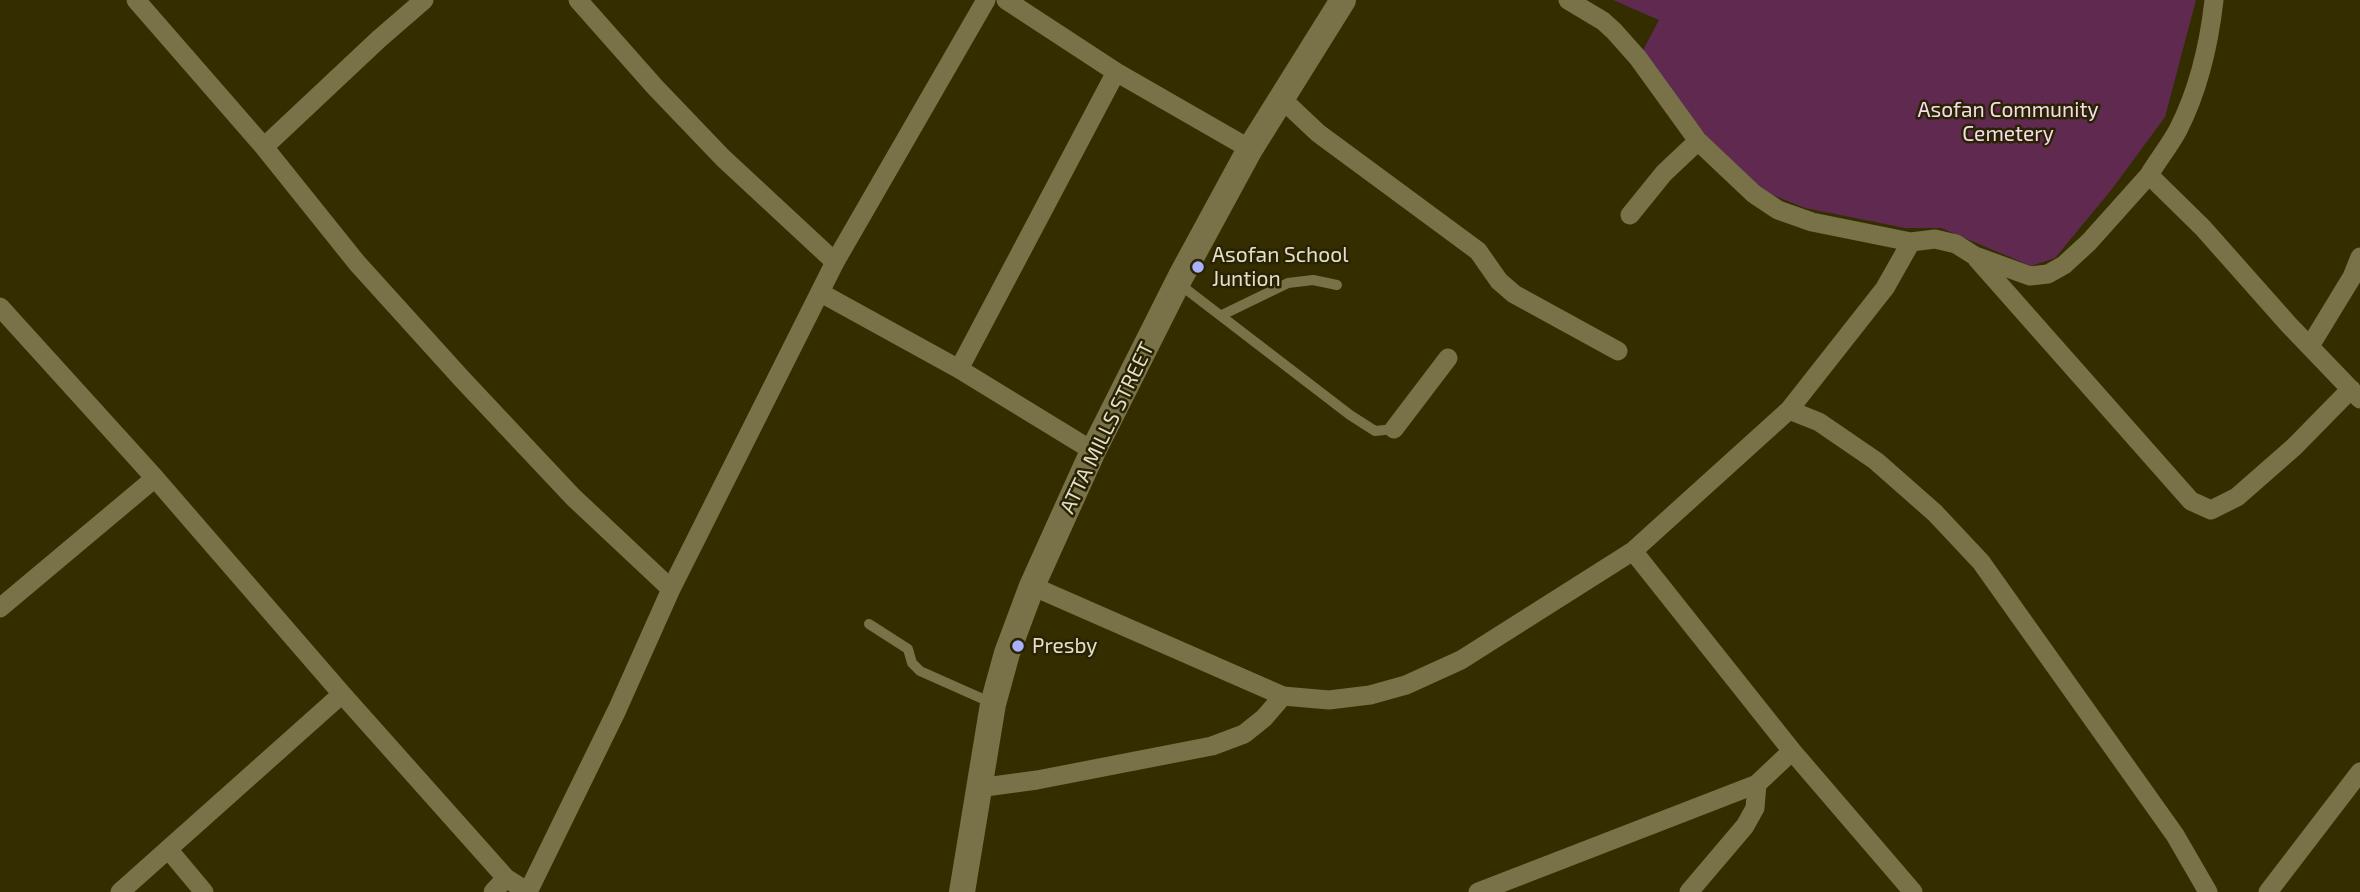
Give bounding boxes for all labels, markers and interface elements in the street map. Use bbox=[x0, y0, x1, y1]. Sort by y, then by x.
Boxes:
park label: Asofan Community Cemetery bbox=[1917, 97, 2099, 147]
place label: Asofan School Juntion bbox=[1212, 242, 1348, 292]
marker: Asofan School Juntion bbox=[1190, 259, 1206, 275]
street label: ATTA MILLS STREET bbox=[1055, 338, 1159, 518]
place label: Presby bbox=[1032, 633, 1097, 659]
marker: Presby bbox=[1010, 638, 1026, 654]

